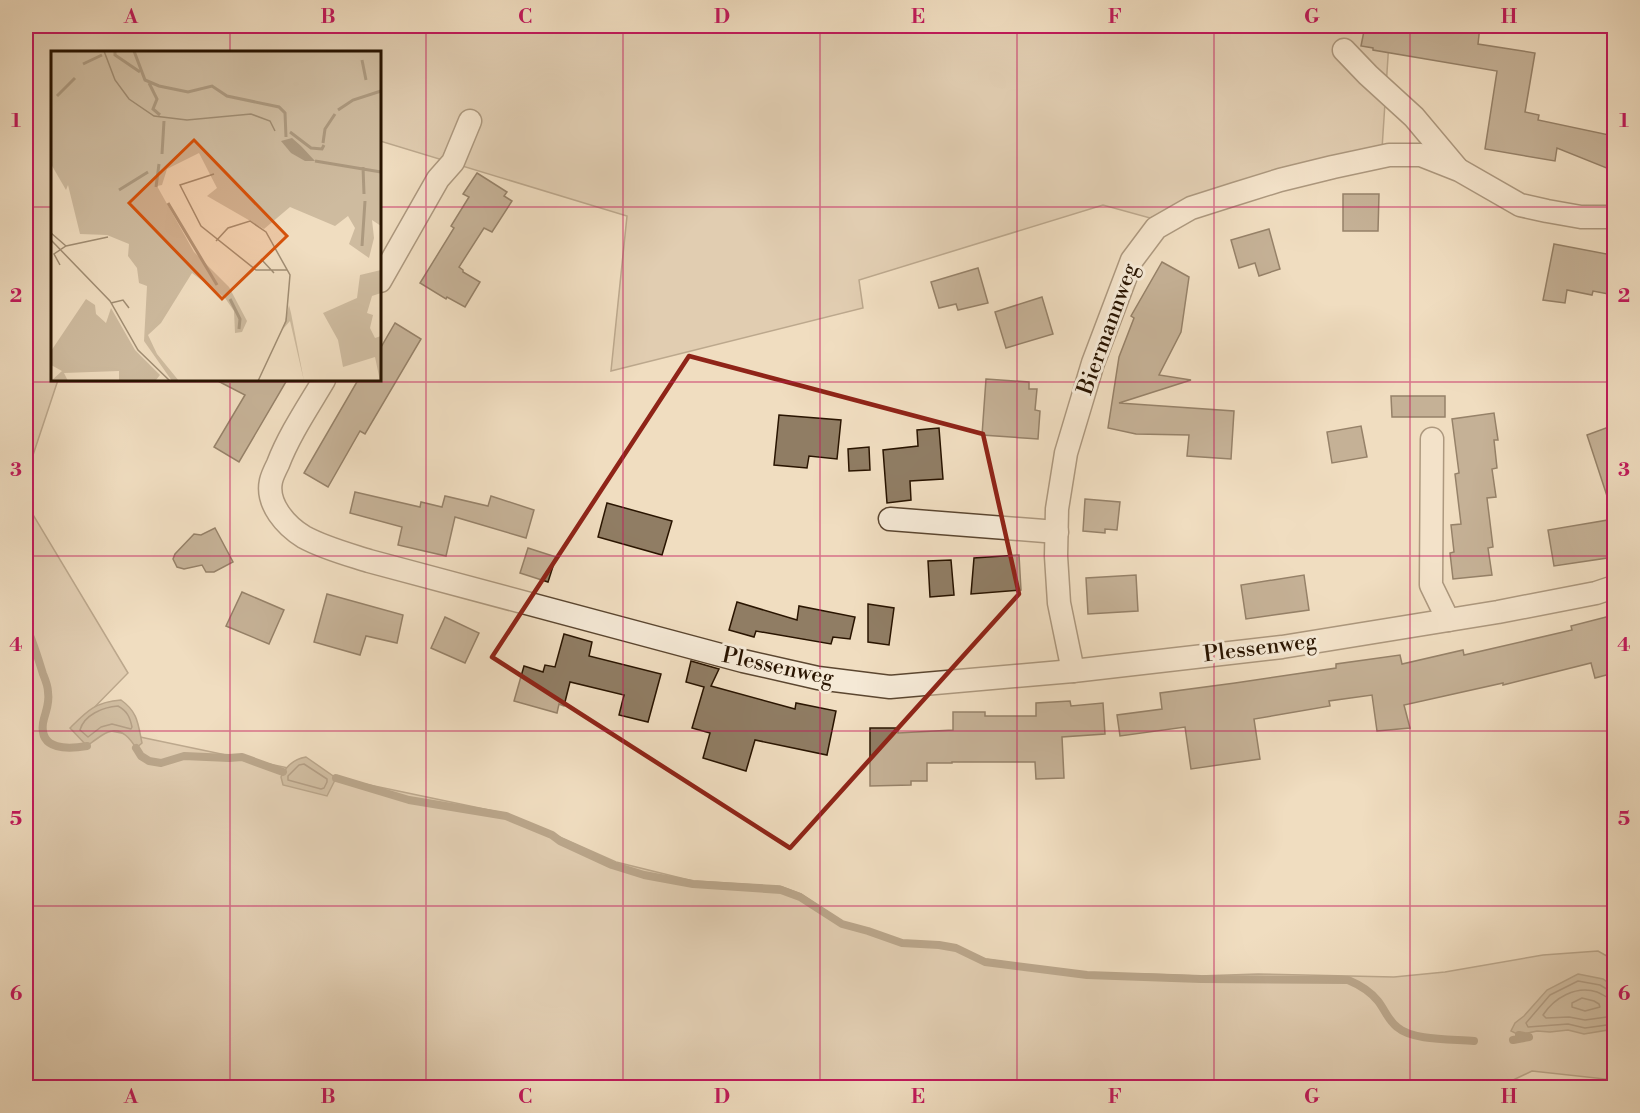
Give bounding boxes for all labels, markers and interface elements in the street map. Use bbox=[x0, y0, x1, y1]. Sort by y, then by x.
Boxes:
text: A bbox=[123, 5, 139, 30]
text: B bbox=[320, 5, 336, 30]
text: C bbox=[518, 5, 532, 30]
text: D bbox=[714, 5, 730, 30]
text: E bbox=[911, 5, 925, 30]
text: F bbox=[1108, 5, 1122, 30]
text: G bbox=[1304, 5, 1320, 30]
text: H bbox=[1501, 5, 1518, 30]
inset map bbox=[51, 51, 381, 381]
text: 1 bbox=[11, 109, 21, 134]
text: 1 bbox=[1619, 109, 1629, 134]
street label: Biermannweg bbox=[1071, 259, 1144, 399]
text: 2 bbox=[10, 284, 22, 309]
text: 2 bbox=[1618, 284, 1630, 309]
text: 3 bbox=[10, 458, 22, 483]
text: 3 bbox=[1618, 458, 1630, 483]
street label: Plessenweg bbox=[1202, 628, 1319, 668]
text: 4 bbox=[9, 633, 23, 658]
text: 4 bbox=[1617, 633, 1631, 658]
street label: Plessenweg bbox=[720, 642, 837, 692]
text: 5 bbox=[10, 807, 22, 832]
text: 5 bbox=[1618, 807, 1630, 832]
text: 6 bbox=[10, 982, 23, 1007]
text: 6 bbox=[1618, 982, 1631, 1007]
text: A bbox=[123, 1085, 139, 1110]
text: B bbox=[320, 1085, 336, 1110]
text: C bbox=[518, 1085, 532, 1110]
text: D bbox=[714, 1085, 730, 1110]
text: E bbox=[911, 1085, 925, 1110]
text: F bbox=[1108, 1085, 1122, 1110]
text: G bbox=[1304, 1085, 1320, 1110]
text: H bbox=[1501, 1085, 1518, 1110]

